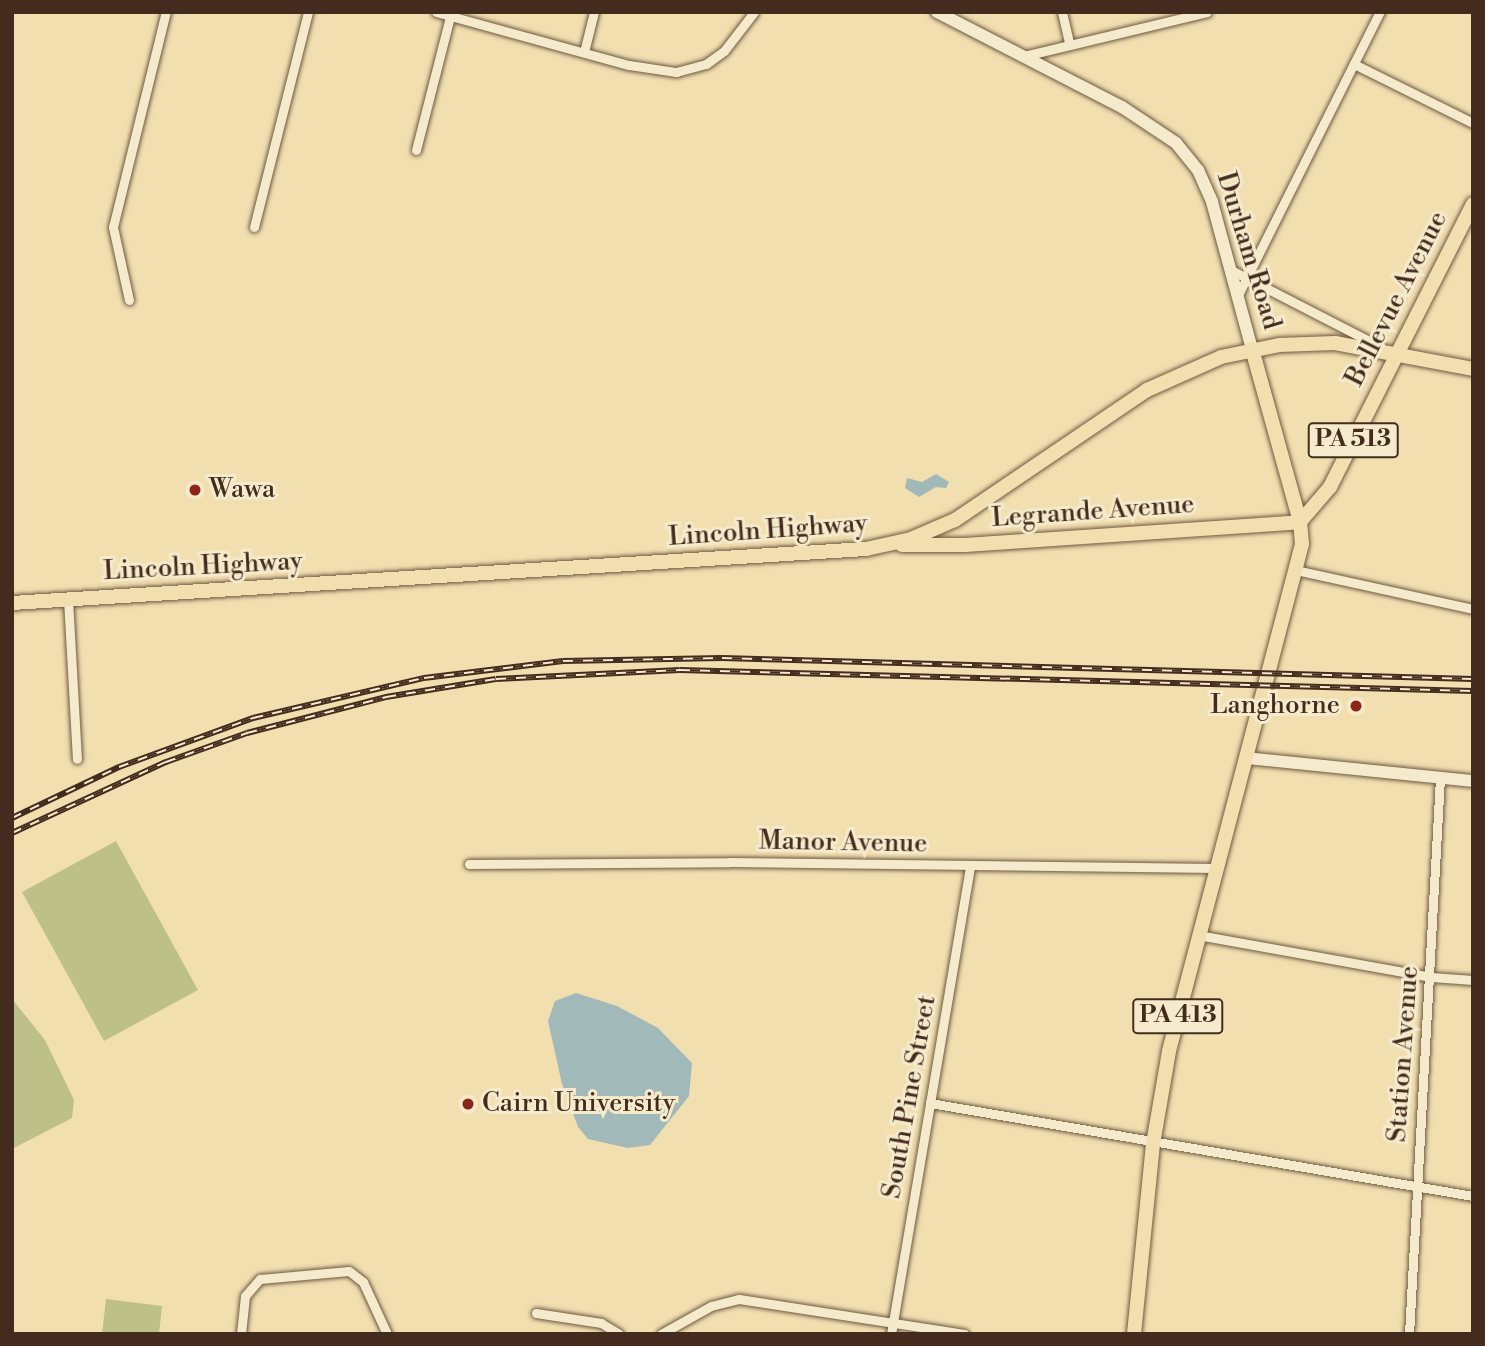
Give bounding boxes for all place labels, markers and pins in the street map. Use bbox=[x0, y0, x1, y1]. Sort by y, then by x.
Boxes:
place label: Wawa bbox=[209, 474, 275, 506]
marker: Wawa bbox=[187, 482, 203, 498]
place label: Langhorne bbox=[1210, 690, 1340, 722]
marker: Langhorne bbox=[1346, 696, 1366, 716]
place label: Cairn University bbox=[482, 1088, 675, 1120]
marker: Cairn University bbox=[460, 1096, 476, 1112]

